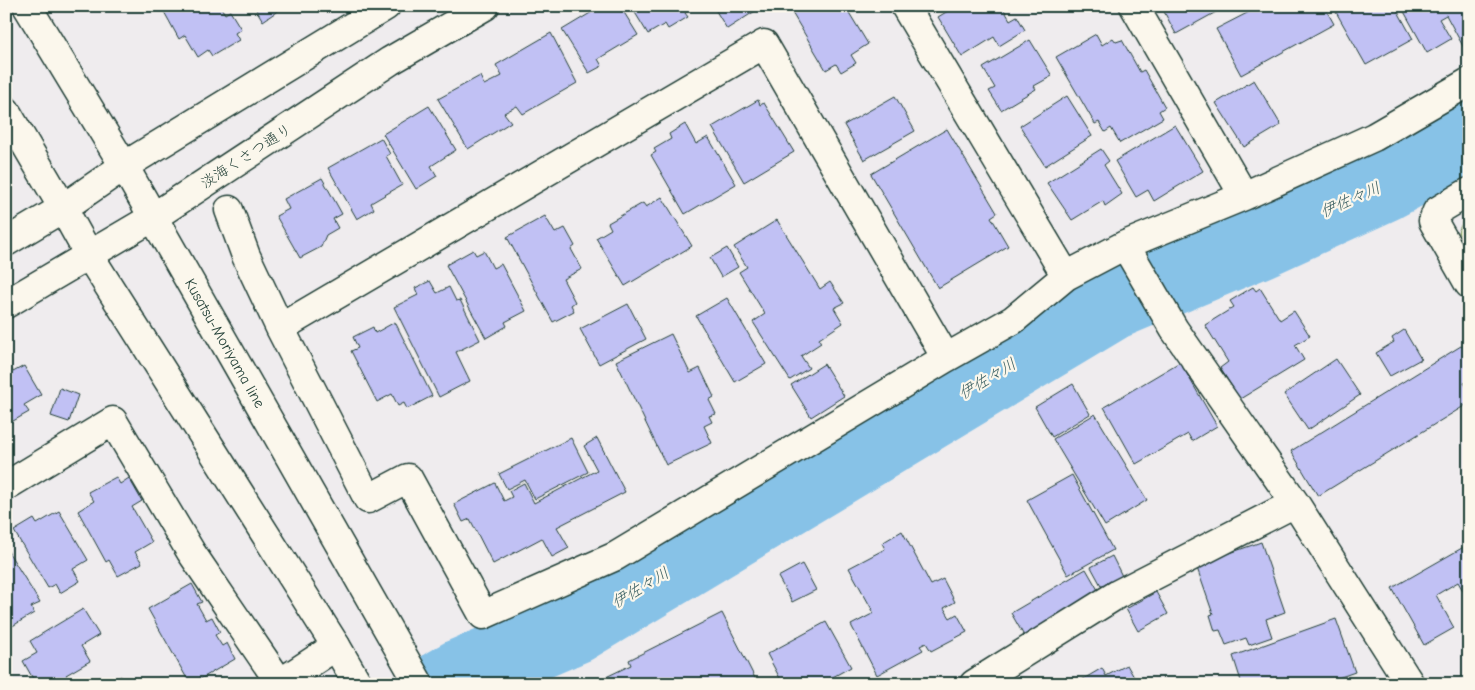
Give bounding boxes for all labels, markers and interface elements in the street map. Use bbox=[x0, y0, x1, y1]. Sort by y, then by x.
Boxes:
street label: 淡海くさつ通り bbox=[197, 120, 295, 192]
water label: 伊佐々川 bbox=[1318, 179, 1383, 221]
street label: Kusatsu-Moriyama line bbox=[181, 275, 269, 412]
water label: 伊佐々川 bbox=[955, 355, 1020, 403]
water label: 伊佐々川 bbox=[608, 564, 673, 612]

